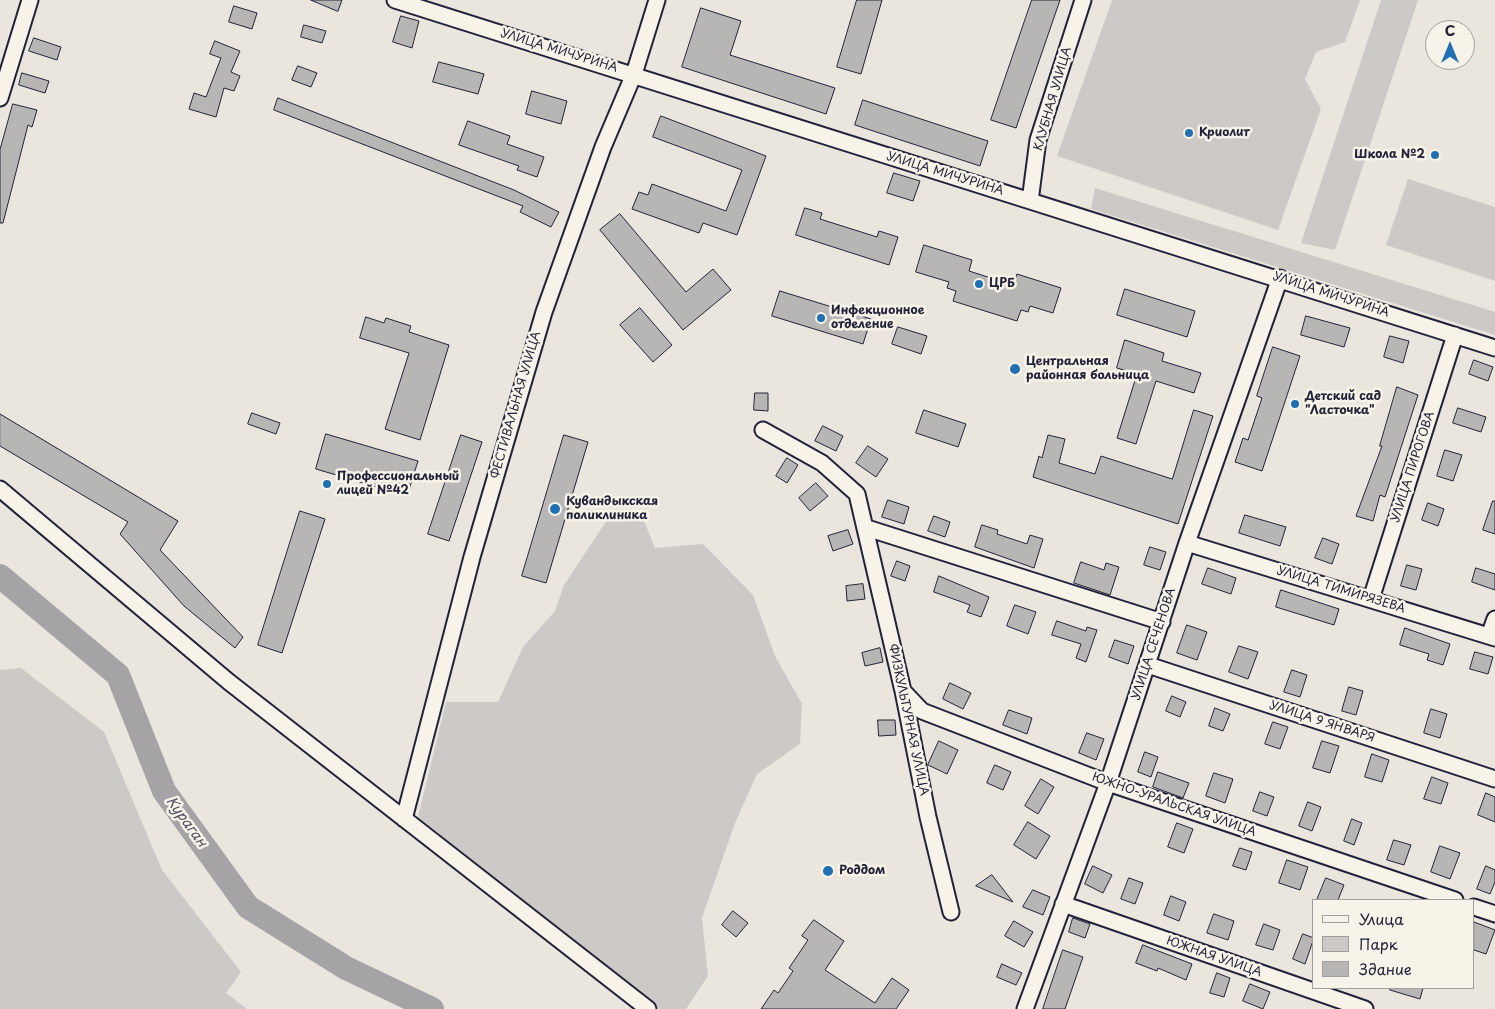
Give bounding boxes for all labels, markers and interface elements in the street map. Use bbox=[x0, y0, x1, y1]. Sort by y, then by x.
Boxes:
north arrow bbox=[1425, 20, 1475, 70]
text: С bbox=[1445, 20, 1455, 41]
street label: УЛИЦА МИЧУРИНА bbox=[499, 26, 619, 76]
street label: КЛУБНАЯ УЛИЦА bbox=[1031, 45, 1075, 153]
place label: Криолит bbox=[1199, 126, 1250, 140]
marker: Криолит bbox=[1183, 127, 1195, 139]
place label: Школа №2 bbox=[1354, 148, 1425, 162]
street label: УЛИЦА МИЧУРИНА bbox=[885, 149, 1005, 199]
marker: Школа №2 bbox=[1429, 149, 1441, 161]
street label: УЛИЦА МИЧУРИНА bbox=[1271, 269, 1391, 321]
place label: ЦРБ bbox=[989, 277, 1015, 291]
marker: ЦРБ bbox=[973, 278, 985, 290]
place label: Инфекционное отделение bbox=[831, 304, 924, 332]
marker: Инфекционное отделение bbox=[815, 312, 827, 324]
street label: ФЕСТИВАЛЬНАЯ УЛИЦА bbox=[488, 330, 544, 480]
place label: Центральная районная больница bbox=[1026, 355, 1149, 383]
marker: Центральная районная больница bbox=[1008, 362, 1022, 376]
place label: Детский сад "Ласточка" bbox=[1305, 390, 1381, 418]
marker: Детский сад "Ласточка" bbox=[1289, 398, 1301, 410]
street label: УЛИЦА ПИРОГОВА bbox=[1388, 410, 1438, 524]
place label: Профессиональный лицей №42 bbox=[337, 470, 459, 498]
marker: Профессиональный лицей №42 bbox=[321, 478, 333, 490]
place label: Кувандыкская поликлиника bbox=[566, 495, 658, 523]
marker: Кувандыкская поликлиника bbox=[548, 502, 562, 516]
street label: УЛИЦА ТИМИРЯЗЕВА bbox=[1275, 564, 1407, 616]
street label: УЛИЦА СЕЧЕНОВА bbox=[1129, 586, 1179, 702]
street label: ФИЗКУЛЬТУРНАЯ УЛИЦА bbox=[885, 643, 931, 797]
street label: УЛИЦА 9 ЯНВАРЯ bbox=[1268, 698, 1376, 746]
street label: ЮЖНО-УРАЛЬСКАЯ УЛИЦА bbox=[1090, 770, 1258, 840]
water label: Кураган bbox=[162, 793, 210, 851]
marker: Роддом bbox=[821, 864, 835, 878]
place label: Роддом bbox=[839, 864, 885, 878]
legend bbox=[1312, 899, 1475, 989]
text: Улица bbox=[1359, 907, 1404, 930]
text: Парк bbox=[1359, 932, 1398, 955]
street label: ЮЖНАЯ УЛИЦА bbox=[1164, 934, 1264, 980]
text: Здание bbox=[1359, 957, 1412, 980]

